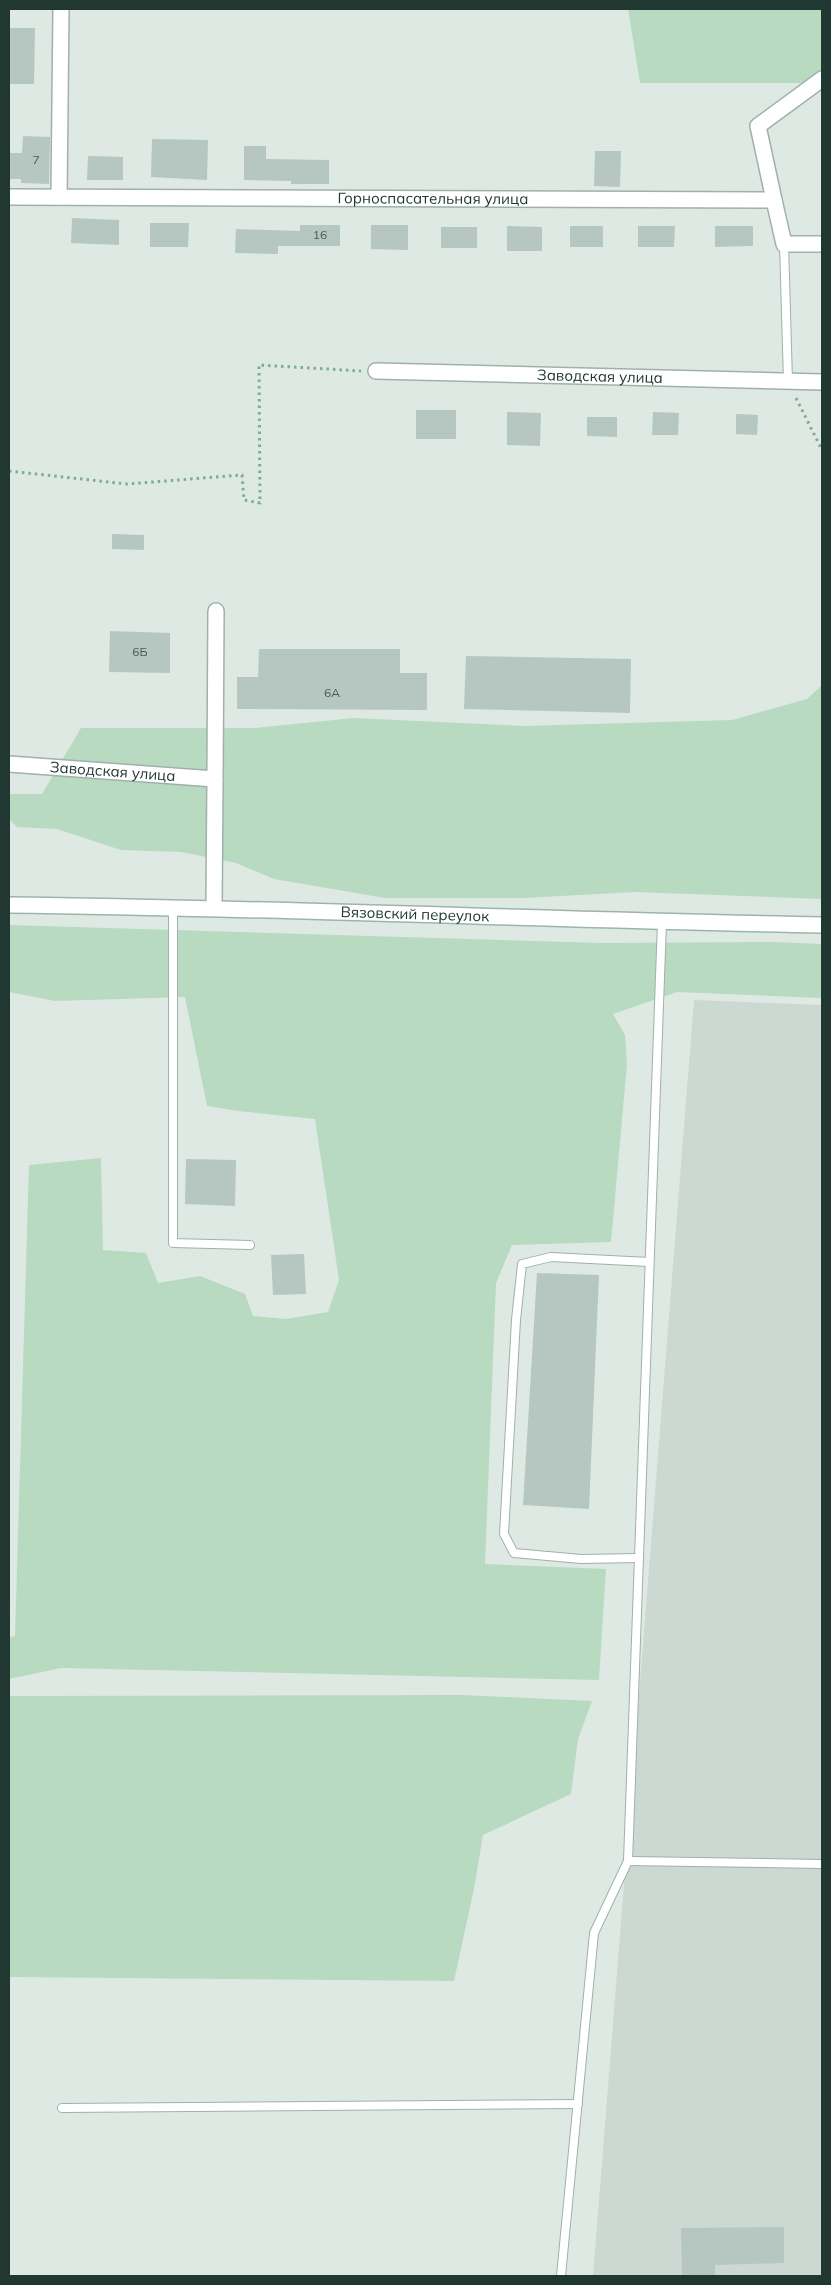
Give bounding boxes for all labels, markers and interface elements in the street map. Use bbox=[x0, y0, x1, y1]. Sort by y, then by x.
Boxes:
house number: 7 bbox=[32, 152, 40, 167]
street label: Горноспасательная улица bbox=[338, 188, 528, 208]
house number: 16 bbox=[313, 227, 327, 242]
street label: Заводская улица bbox=[537, 365, 663, 387]
house number: 6Б bbox=[132, 644, 148, 659]
house number: 6А bbox=[324, 685, 340, 700]
street label: Заводская улица bbox=[49, 757, 176, 785]
street label: Вязовский переулок bbox=[340, 902, 490, 925]

